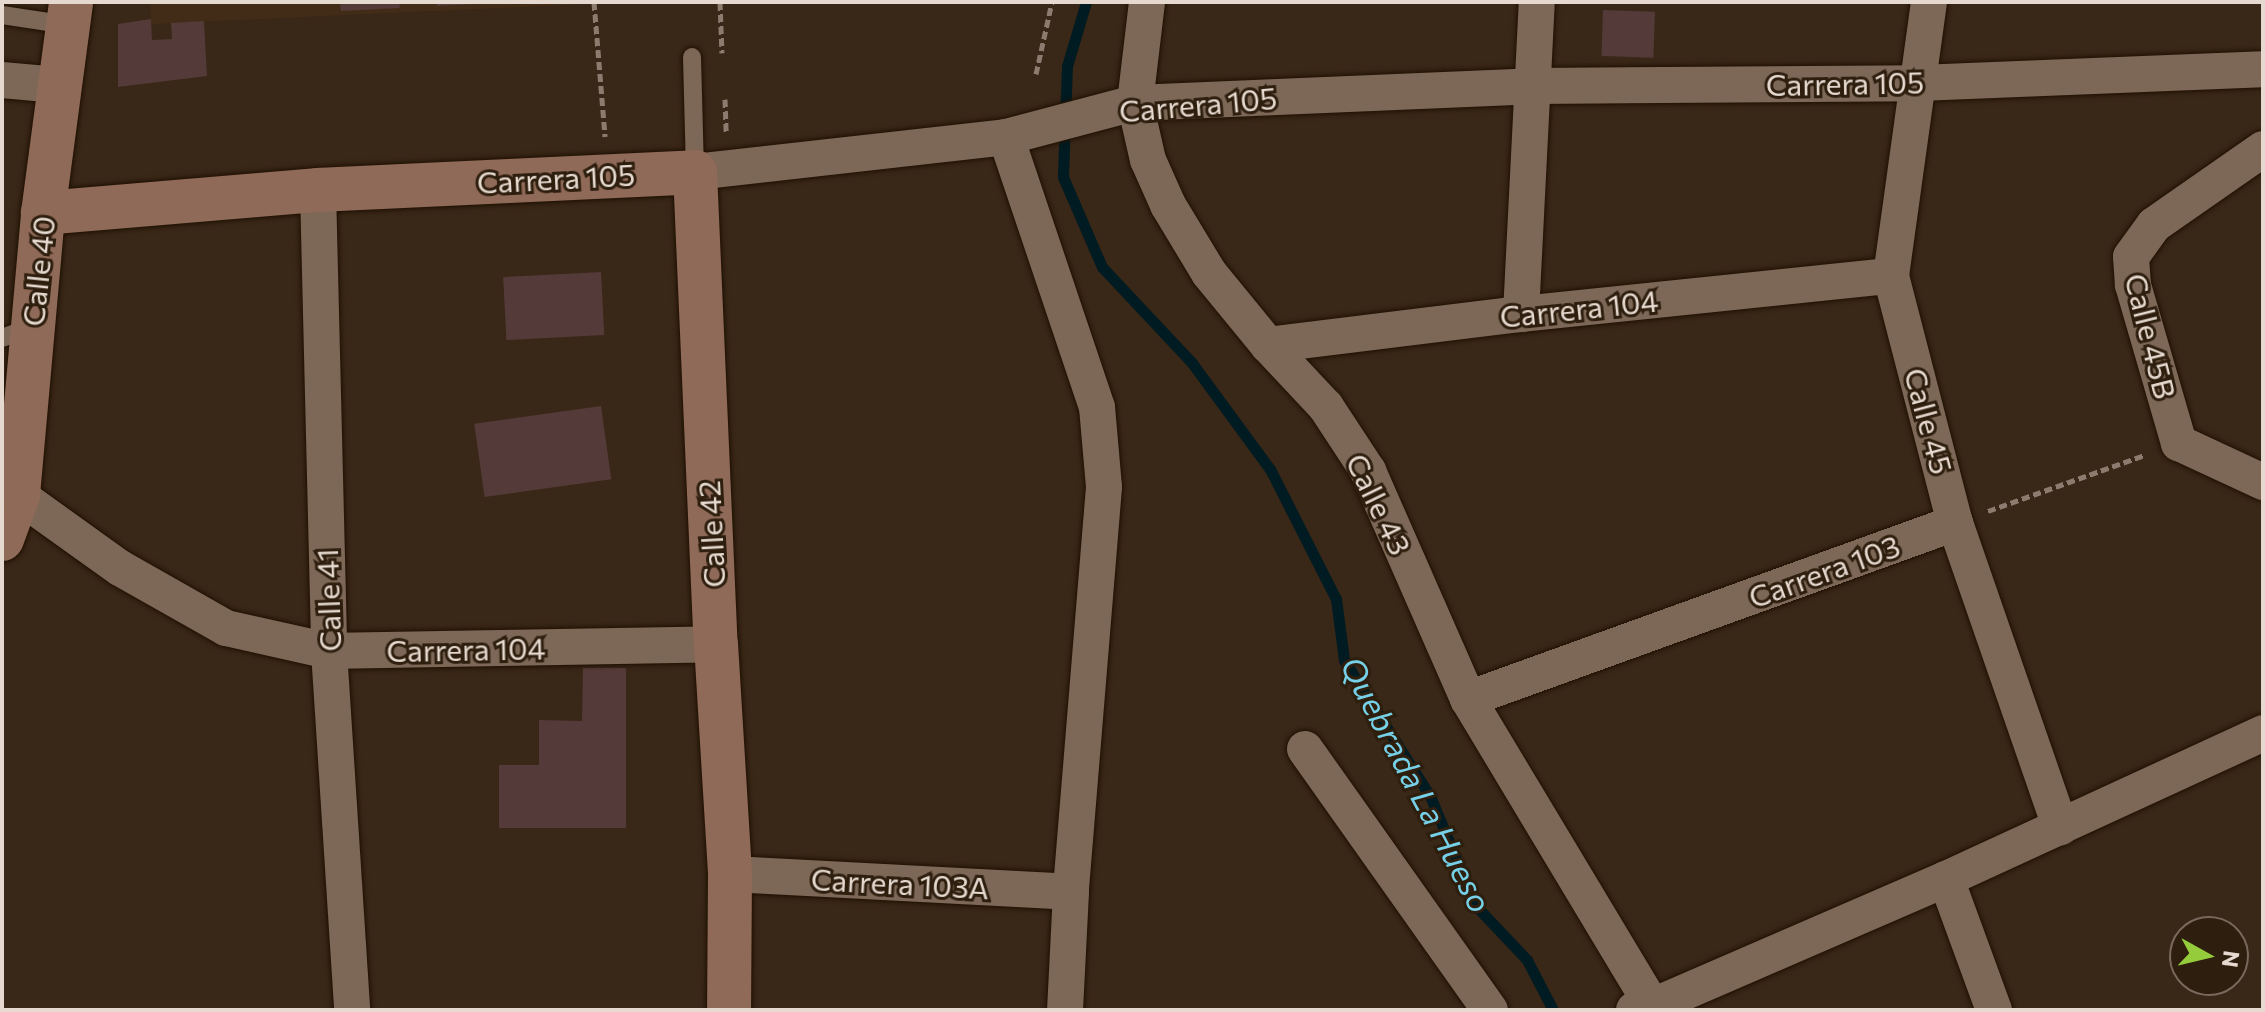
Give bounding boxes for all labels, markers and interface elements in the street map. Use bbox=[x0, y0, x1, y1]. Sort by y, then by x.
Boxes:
street label: Carrera 105 bbox=[1766, 64, 1924, 102]
street label: Carrera 105 bbox=[1118, 79, 1278, 129]
street label: Carrera 105 bbox=[476, 156, 636, 200]
street label: Calle 40 bbox=[14, 214, 62, 328]
street label: Calle 45B bbox=[2118, 270, 2184, 402]
street label: Carrera 104 bbox=[1498, 282, 1660, 334]
street label: Calle 45 bbox=[1898, 364, 1960, 478]
street label: Calle 43 bbox=[1339, 448, 1419, 560]
street label: Calle 42 bbox=[690, 480, 732, 588]
street label: Carrera 103 bbox=[1744, 527, 1904, 615]
street label: Calle 41 bbox=[308, 548, 348, 652]
street label: Carrera 104 bbox=[386, 630, 546, 668]
water label: Quebrada La Hueso bbox=[1333, 650, 1501, 918]
street label: Carrera 103A bbox=[810, 860, 990, 906]
north arrow bbox=[2169, 916, 2249, 996]
text: N bbox=[2217, 949, 2246, 969]

